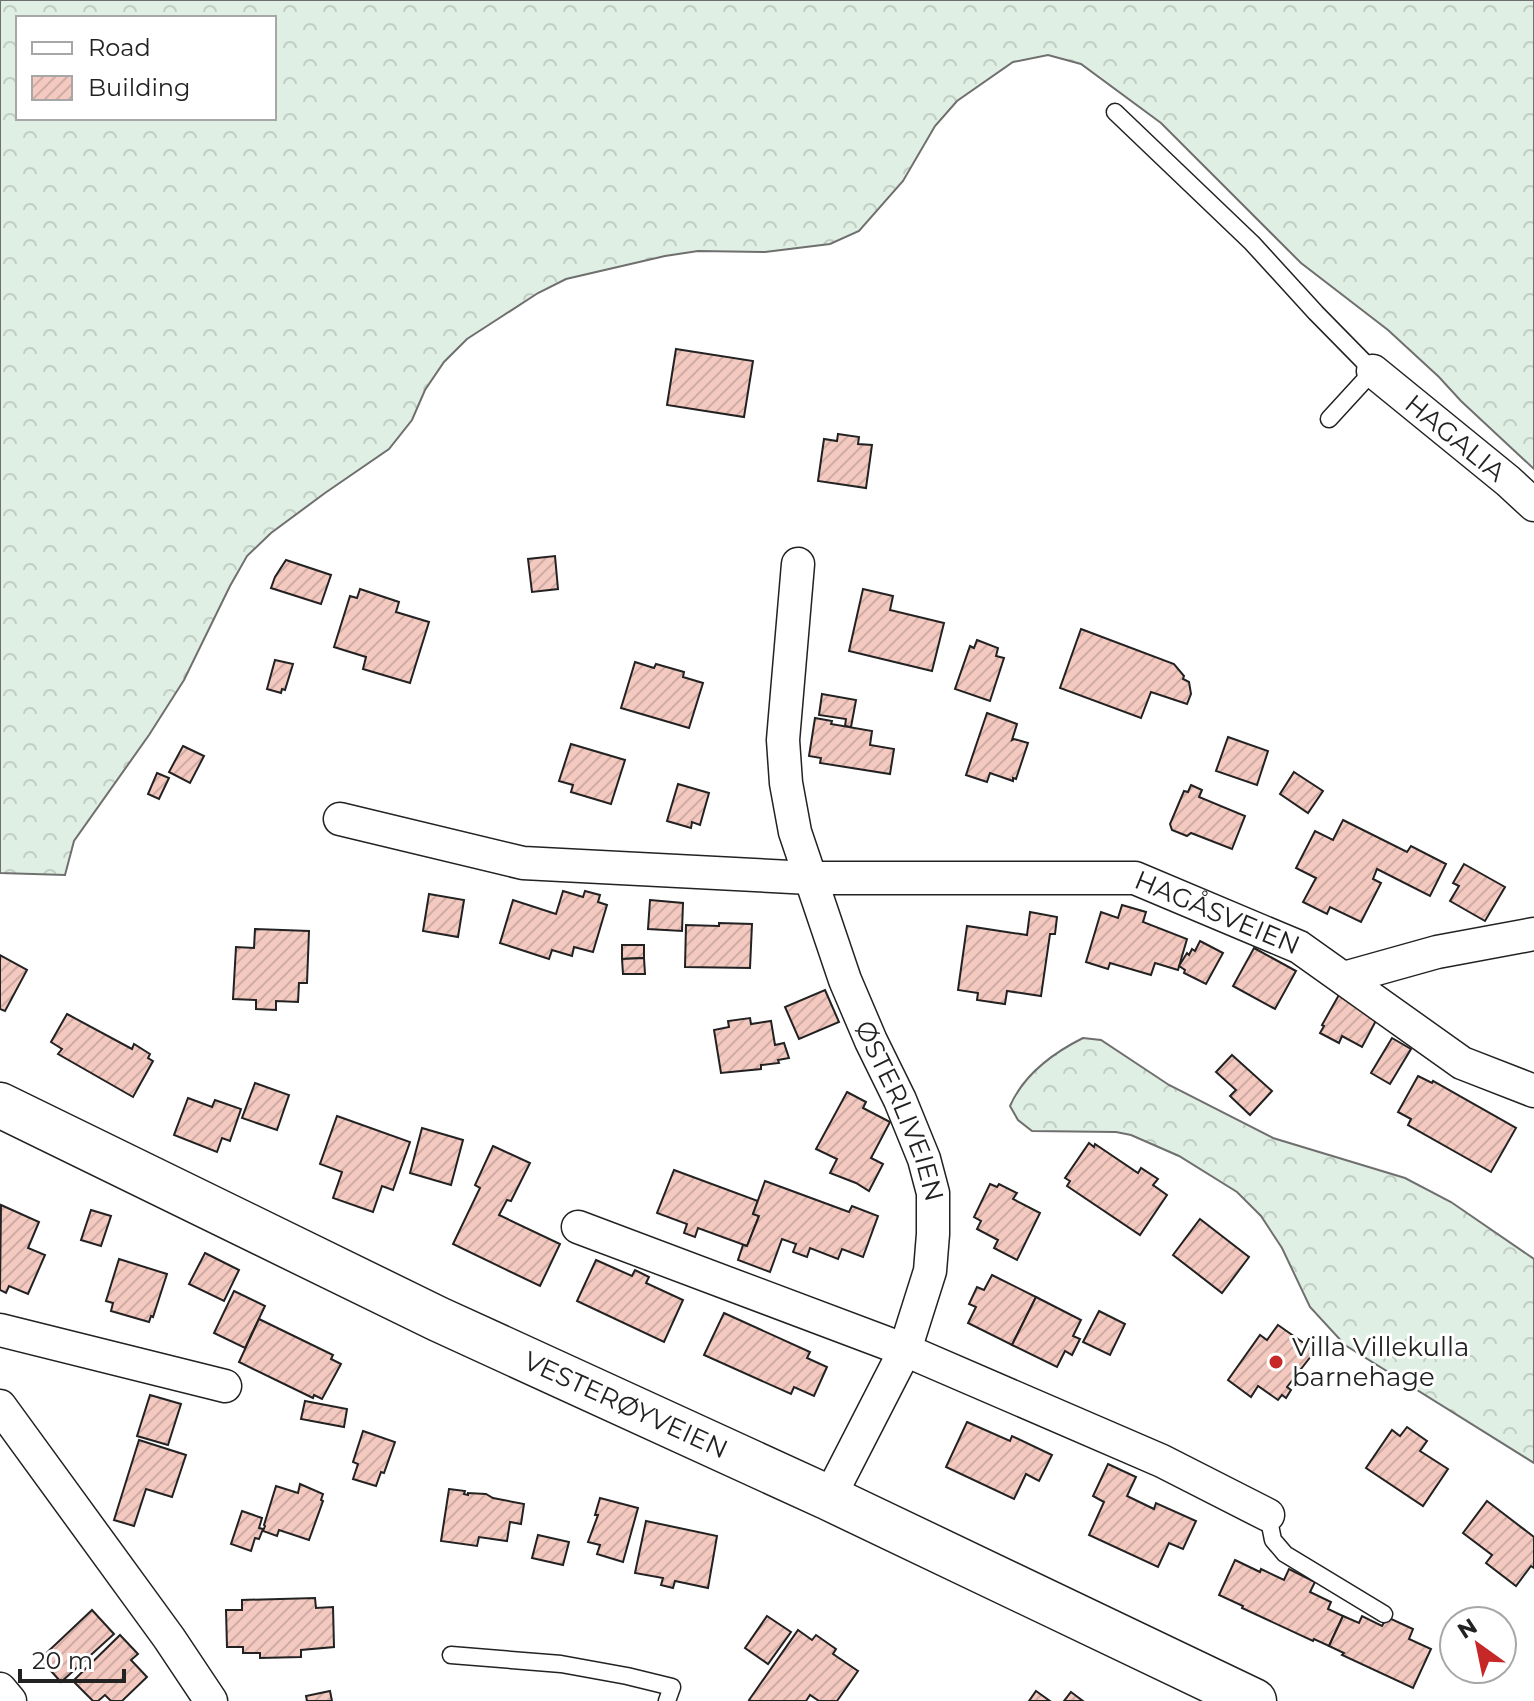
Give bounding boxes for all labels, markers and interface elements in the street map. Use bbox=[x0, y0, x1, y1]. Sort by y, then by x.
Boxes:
legend bbox=[16, 16, 276, 120]
text: Road bbox=[88, 33, 151, 62]
text: Building bbox=[88, 73, 191, 102]
street label: HAGALIA bbox=[1398, 388, 1512, 489]
street label: HAGÅSVEIEN bbox=[1130, 864, 1305, 962]
street label: ØSTERLIVEIEN bbox=[848, 1016, 950, 1205]
place label: Villa Villekulla barnehage bbox=[1292, 1331, 1469, 1393]
street label: VESTERØYVEIEN bbox=[519, 1344, 733, 1465]
marker: Villa Villekulla barnehage bbox=[1267, 1353, 1285, 1371]
north arrow bbox=[1438, 1605, 1518, 1685]
text: N bbox=[1453, 1612, 1482, 1645]
scale bar bbox=[20, 1633, 124, 1683]
text: 20 m bbox=[32, 1646, 93, 1675]

